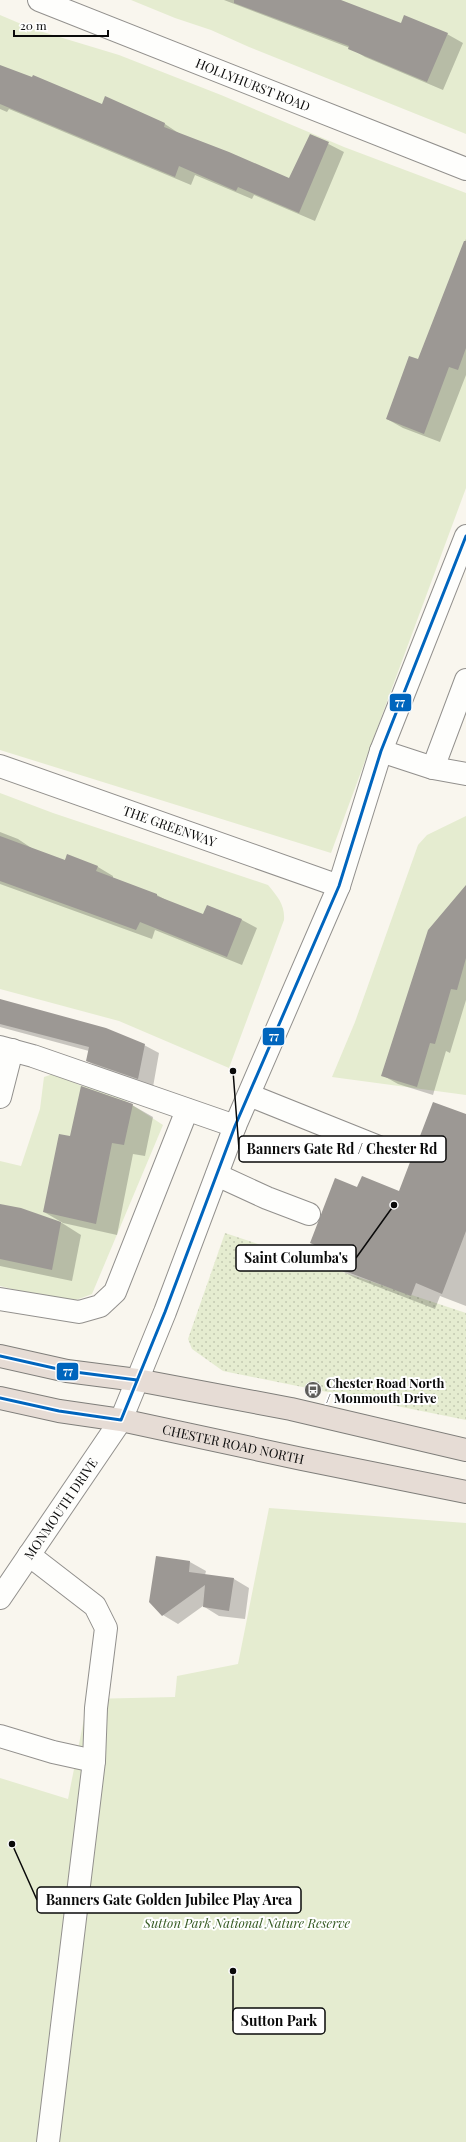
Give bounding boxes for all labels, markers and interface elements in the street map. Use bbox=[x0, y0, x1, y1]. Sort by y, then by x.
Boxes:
scale bar bbox=[14, 12, 108, 38]
text: 20 m bbox=[20, 17, 47, 33]
street label: HOLLYHURST ROAD bbox=[193, 54, 313, 114]
line badge: 77 bbox=[389, 693, 412, 712]
text: 77 bbox=[395, 694, 405, 709]
street label: THE GREENWAY bbox=[121, 801, 219, 850]
line badge: 77 bbox=[262, 1027, 285, 1046]
text: 77 bbox=[269, 1028, 279, 1043]
callout: Banners Gate Rd / Chester Rd bbox=[239, 1136, 446, 1162]
text: Banners Gate Rd / Chester Rd bbox=[247, 1139, 438, 1158]
callout: Saint Columba's bbox=[236, 1245, 356, 1271]
text: Saint Columba's bbox=[244, 1248, 348, 1267]
line badge: 77 bbox=[56, 1362, 79, 1381]
text: 77 bbox=[63, 1363, 73, 1378]
place label: Chester Road North / Monmouth Drive bbox=[326, 1374, 444, 1406]
bus stop icon: Chester Road North / Monmouth Drive bbox=[303, 1380, 323, 1400]
street label: CHESTER ROAD NORTH bbox=[161, 1420, 306, 1467]
street label: MONMOUTH DRIVE bbox=[20, 1454, 101, 1562]
callout: Banners Gate Golden Jubilee Play Area bbox=[37, 1887, 301, 1913]
text: Banners Gate Golden Jubilee Play Area bbox=[46, 1890, 293, 1909]
park label: Sutton Park National Nature Reserve bbox=[143, 1914, 351, 1931]
callout: Sutton Park bbox=[233, 2008, 325, 2034]
text: Sutton Park bbox=[241, 2011, 318, 2030]

